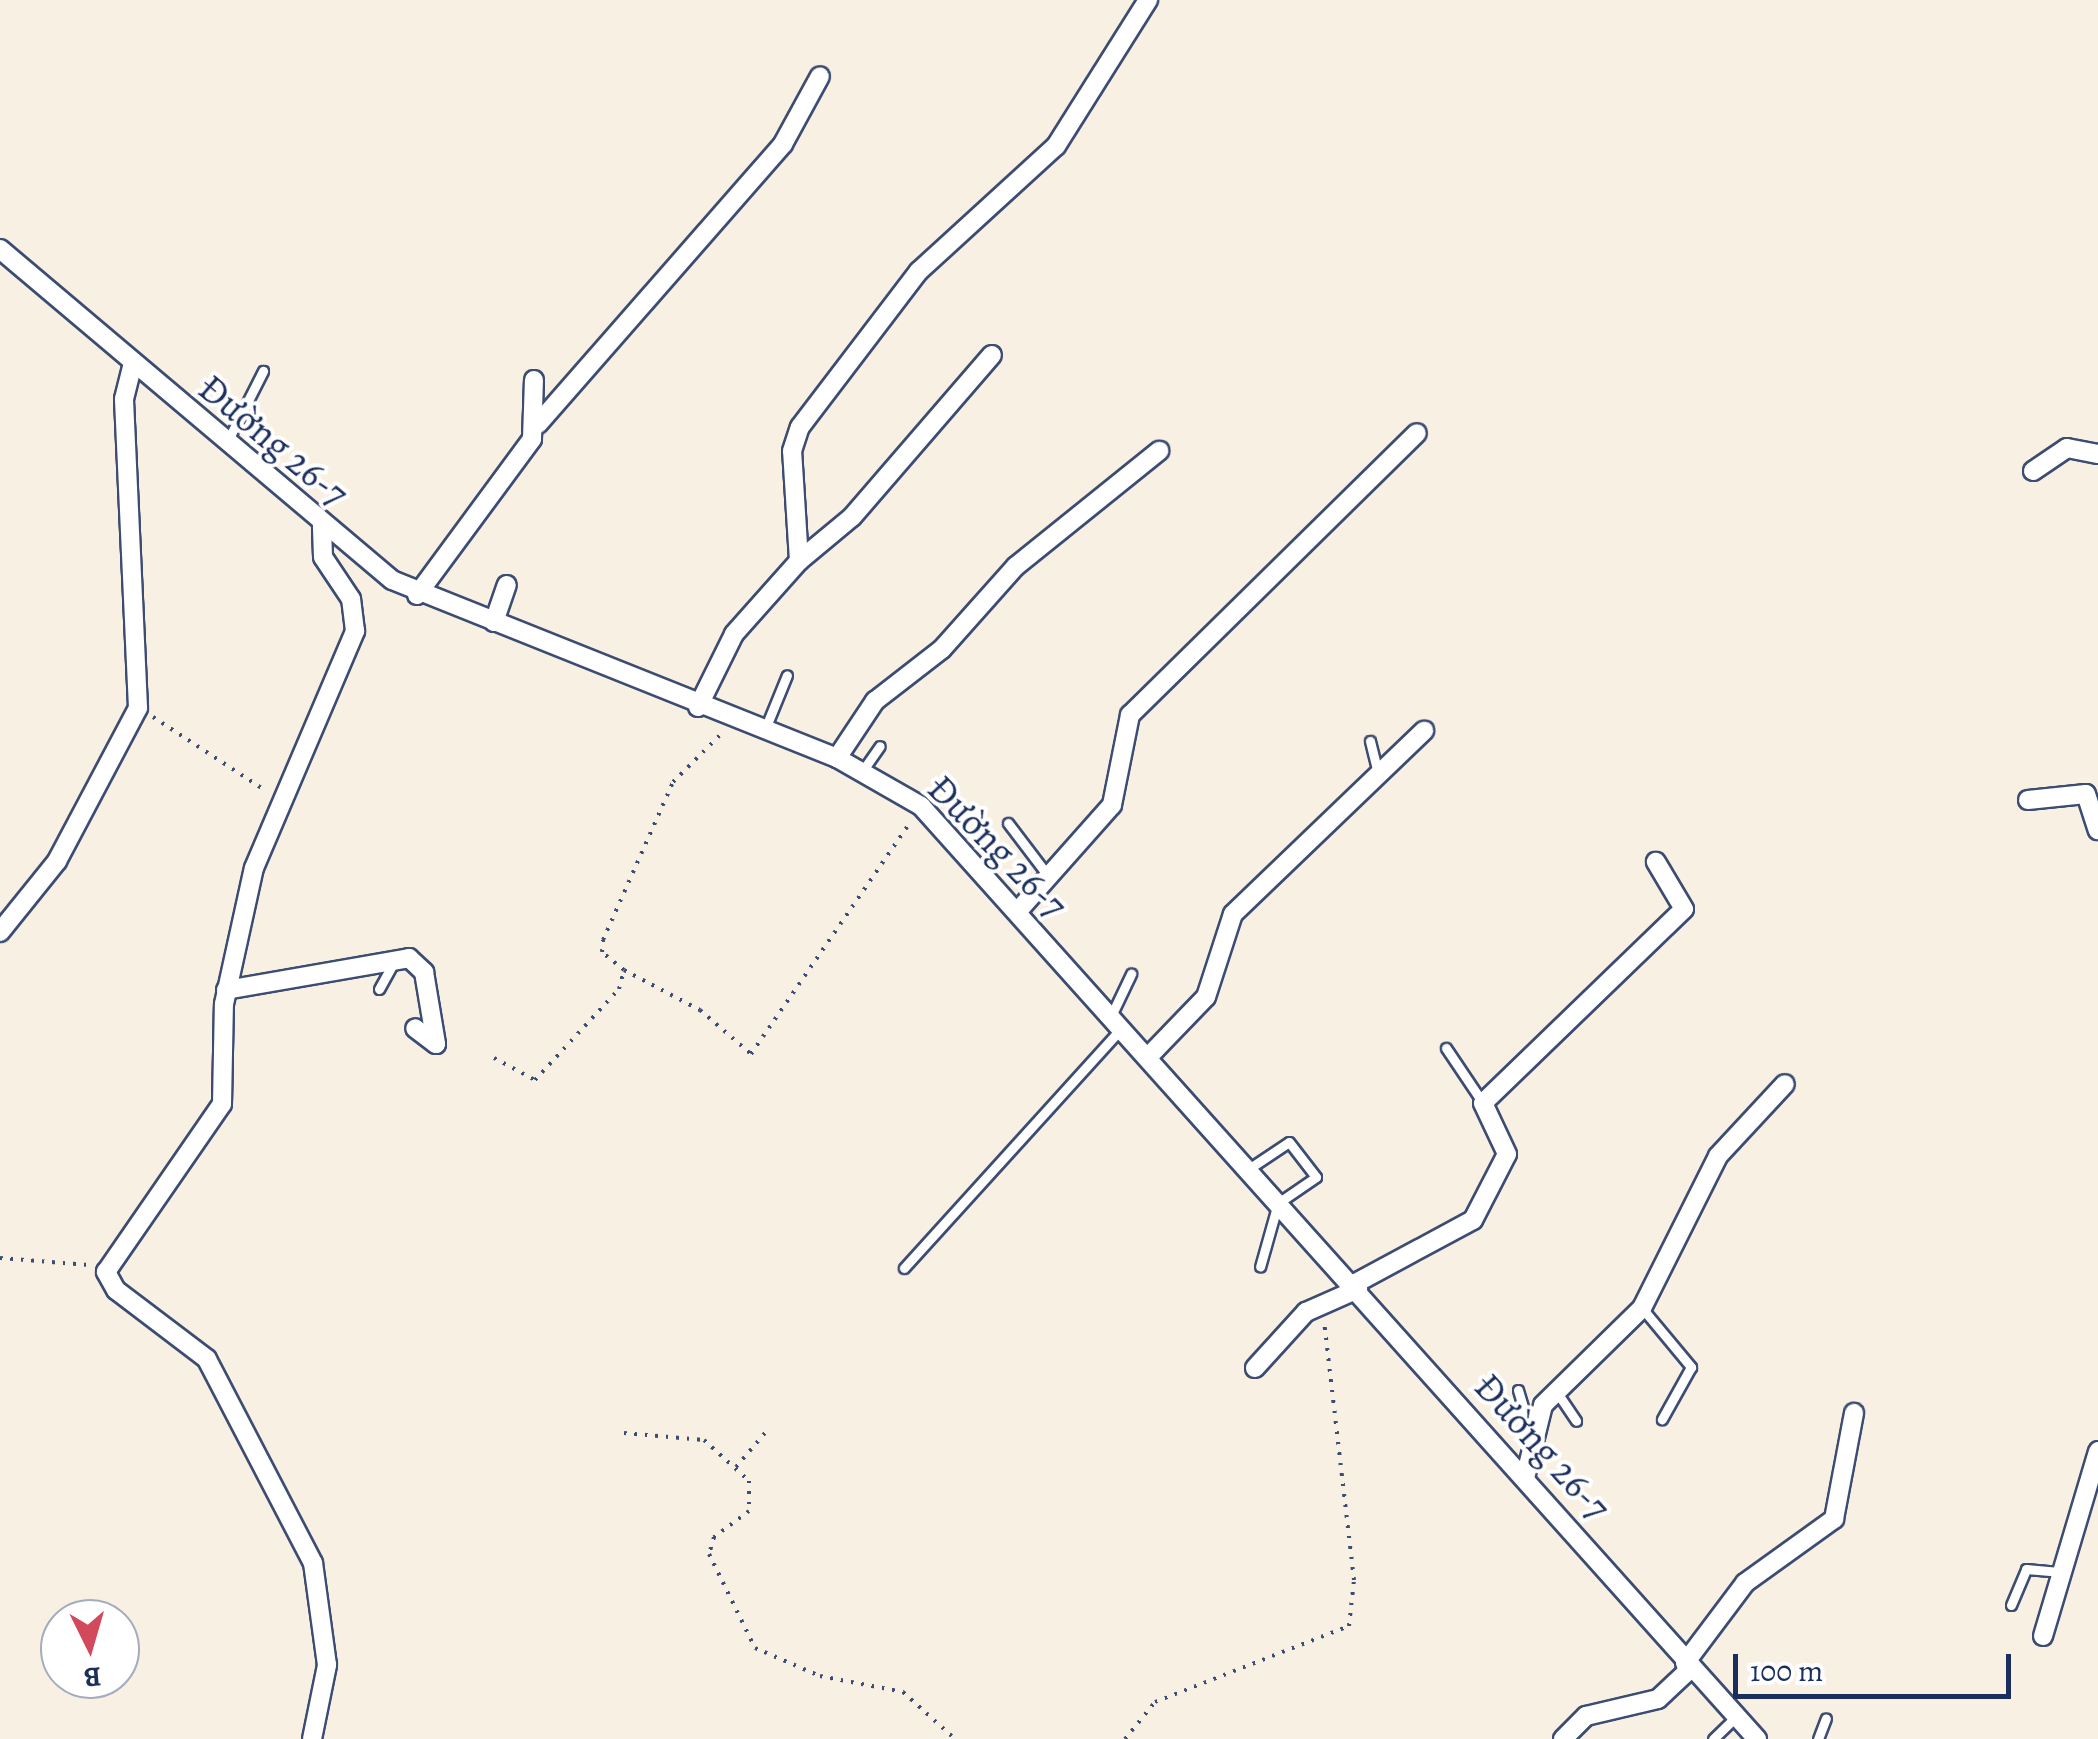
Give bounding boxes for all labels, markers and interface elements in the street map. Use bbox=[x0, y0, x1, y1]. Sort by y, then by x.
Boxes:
street label: Đường 26-7 bbox=[189, 365, 357, 517]
street label: Đường 26-7 bbox=[918, 766, 1076, 928]
street label: Đường 26-7 bbox=[1464, 1364, 1620, 1530]
north arrow bbox=[40, 1599, 140, 1699]
scale bar bbox=[1738, 1634, 2016, 1696]
text: 100 m bbox=[1750, 1651, 1823, 1691]
text: B bbox=[82, 1657, 103, 1697]

